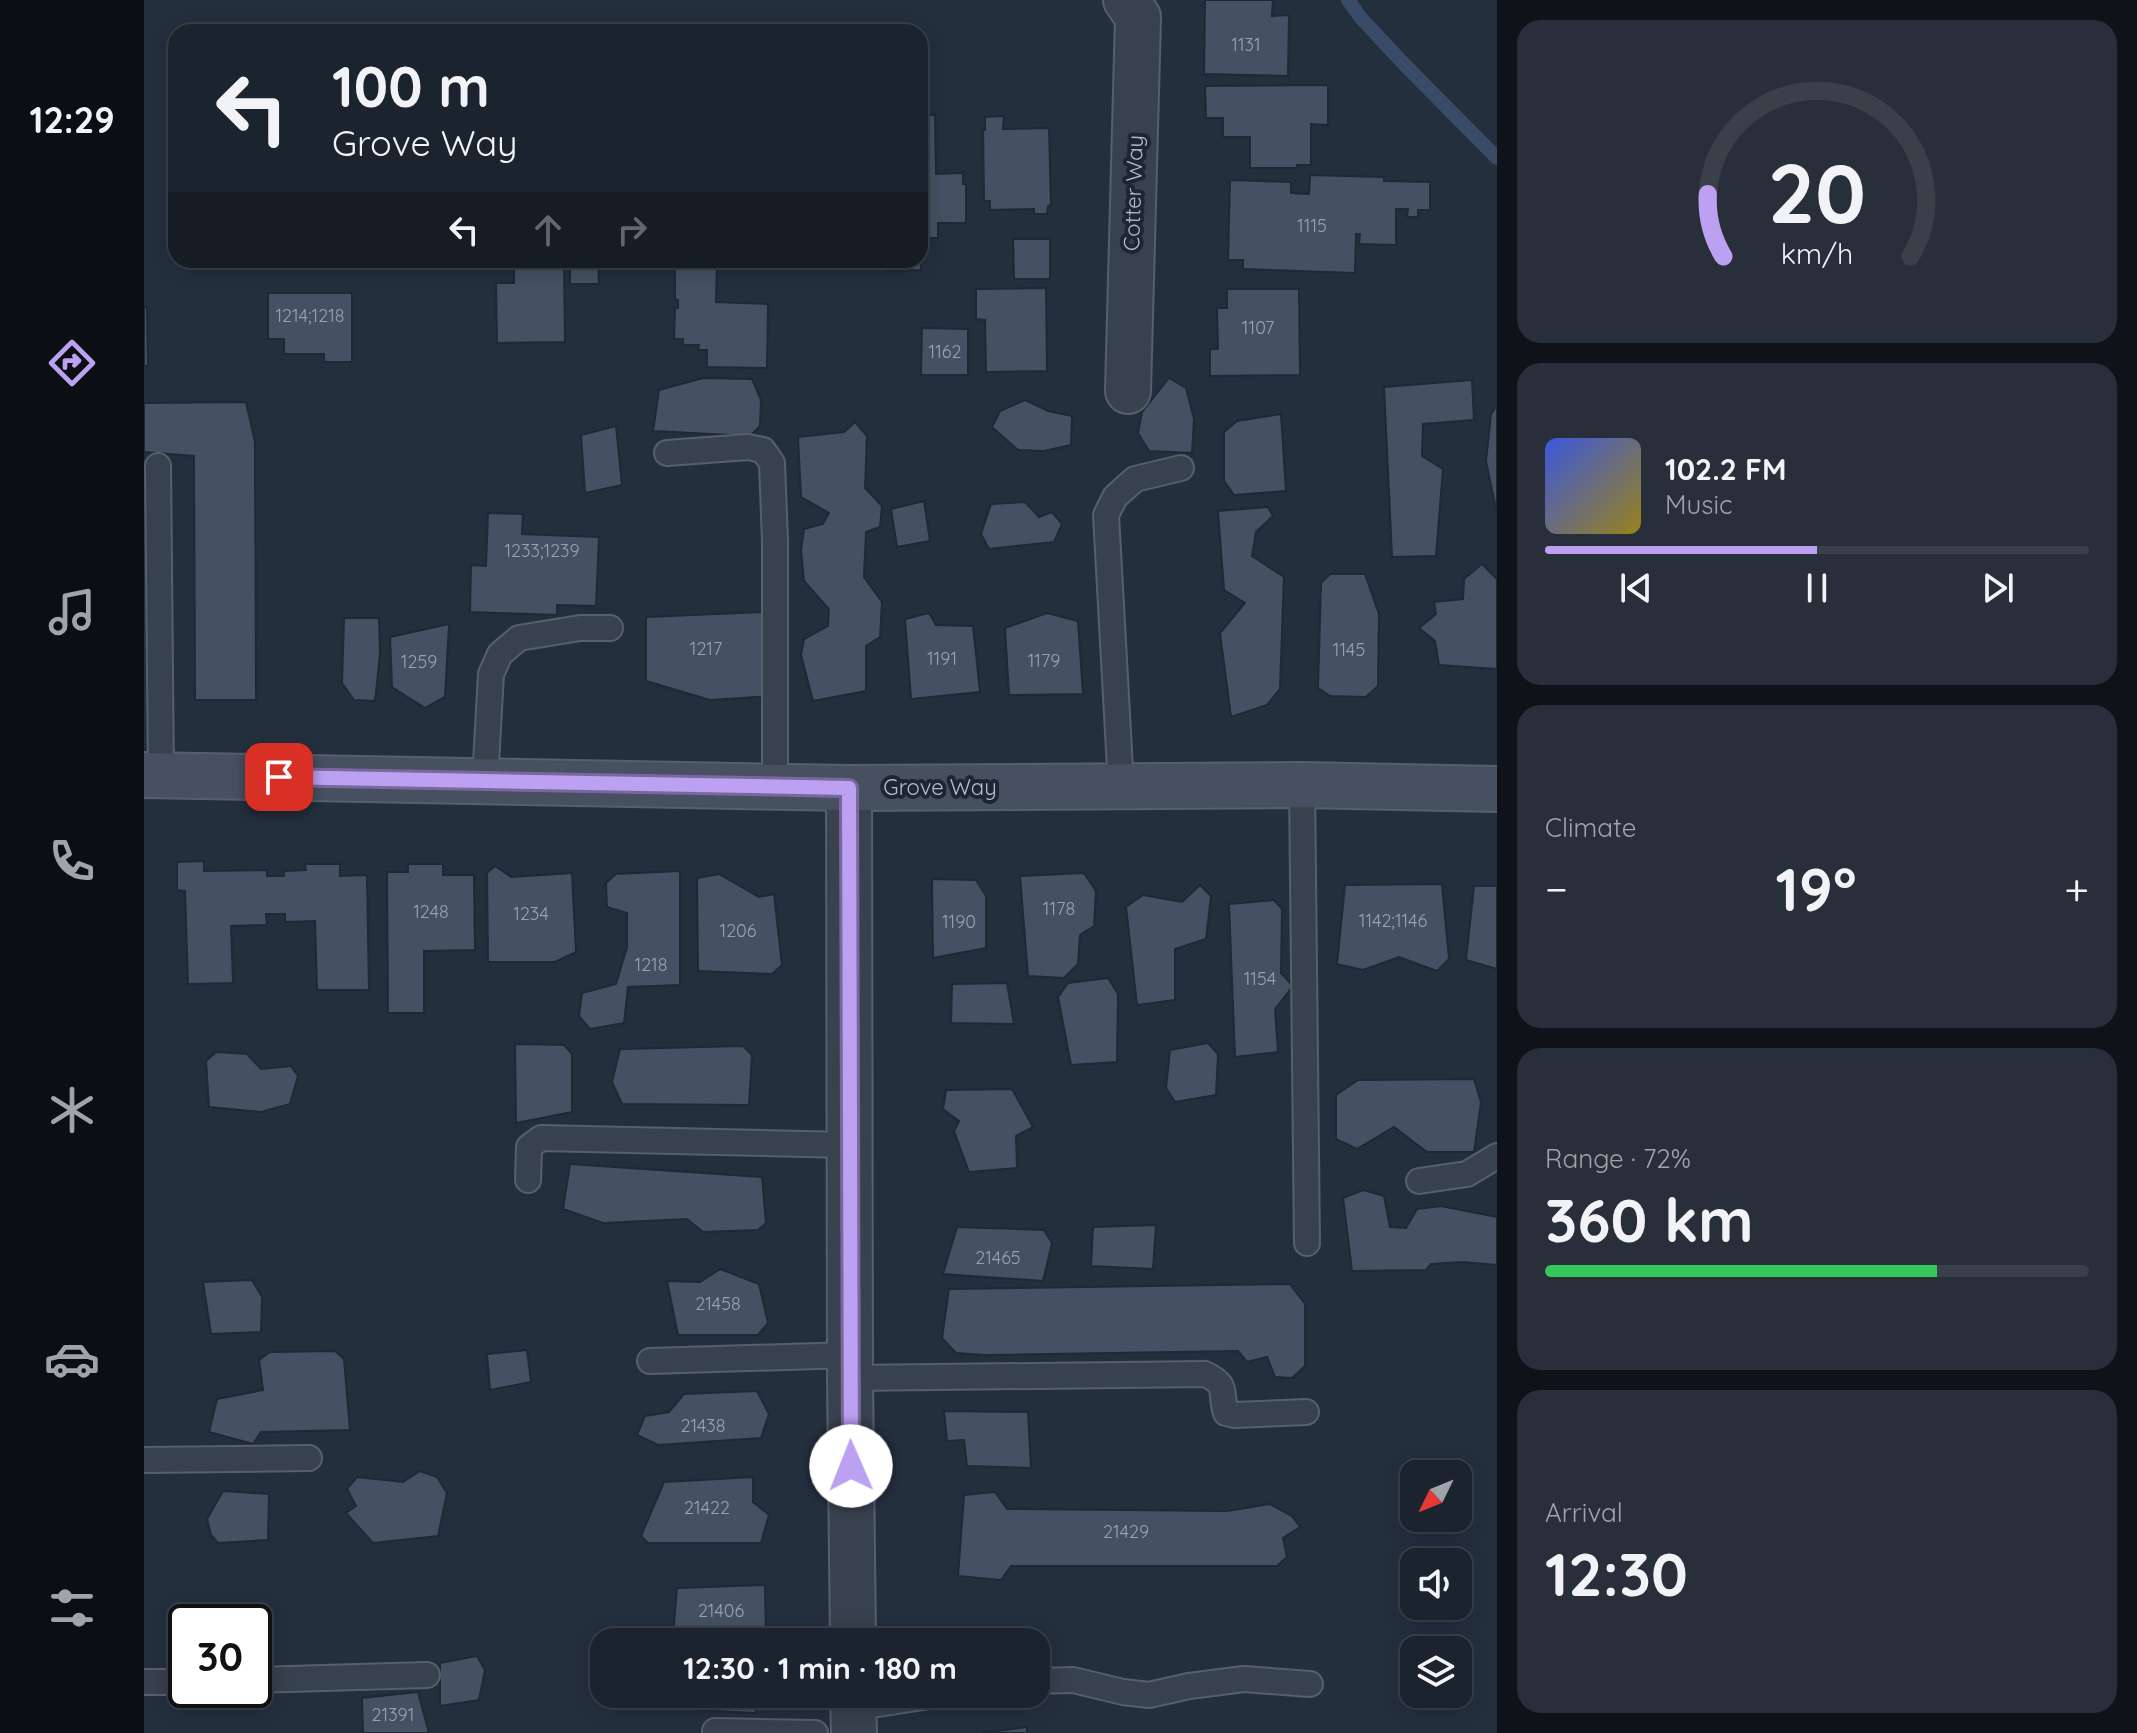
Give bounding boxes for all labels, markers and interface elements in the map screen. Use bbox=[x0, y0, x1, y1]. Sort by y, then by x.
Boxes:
house number: 1131 bbox=[1231, 33, 1261, 56]
text: 100 m bbox=[332, 51, 490, 121]
icon: left bbox=[200, 56, 304, 160]
text: 12:29 bbox=[29, 97, 115, 142]
text: Grove Way bbox=[332, 120, 517, 165]
street label: Cotter Way bbox=[1117, 134, 1149, 252]
text: 20 bbox=[1768, 140, 1866, 244]
icon: left bbox=[442, 208, 486, 252]
icon: ahead bbox=[526, 208, 570, 252]
icon: right bbox=[610, 208, 654, 252]
house number: 1115 bbox=[1297, 214, 1327, 237]
text: km/h bbox=[1781, 235, 1853, 271]
house number: 1214;1218 bbox=[275, 304, 345, 327]
house number: 1107 bbox=[1242, 316, 1274, 339]
icon: directions bbox=[44, 335, 100, 391]
house number: 1162 bbox=[929, 340, 962, 363]
text: 102.2 FM bbox=[1665, 450, 1787, 488]
text: Music bbox=[1665, 488, 1733, 521]
house number: 1233;1239 bbox=[504, 539, 580, 562]
icon: previous bbox=[1614, 566, 1658, 610]
icon: pause bbox=[1795, 566, 1839, 610]
icon: next bbox=[1976, 566, 2020, 610]
icon: music bbox=[44, 584, 100, 640]
house number: 1217 bbox=[690, 637, 722, 660]
house number: 1145 bbox=[1333, 638, 1365, 661]
house number: 1191 bbox=[927, 647, 957, 670]
house number: 1179 bbox=[1028, 649, 1060, 672]
house number: 1259 bbox=[401, 650, 437, 673]
pin bbox=[245, 743, 313, 811]
icon: arrive bbox=[257, 755, 301, 799]
street label: Grove Way bbox=[883, 773, 997, 801]
text: Climate bbox=[1545, 811, 1636, 844]
icon: phone bbox=[44, 833, 100, 889]
text: 19° bbox=[1776, 851, 1857, 926]
text: − bbox=[1545, 861, 1568, 916]
text: + bbox=[2064, 861, 2089, 916]
house number: 1178 bbox=[1043, 897, 1075, 920]
house number: 1248 bbox=[413, 900, 449, 923]
house number: 1234 bbox=[513, 902, 549, 925]
house number: 1142;1146 bbox=[1359, 909, 1427, 932]
house number: 1190 bbox=[942, 910, 976, 933]
house number: 1206 bbox=[719, 919, 757, 942]
house number: 1218 bbox=[634, 953, 668, 976]
house number: 1154 bbox=[1244, 967, 1276, 990]
icon: climate bbox=[44, 1082, 100, 1138]
text: Range · 72% bbox=[1545, 1142, 1691, 1175]
text: 360 km bbox=[1545, 1182, 1754, 1257]
house number: 21465 bbox=[975, 1246, 1021, 1269]
house number: 21458 bbox=[695, 1292, 741, 1315]
icon: car bbox=[44, 1331, 100, 1387]
house number: 21438 bbox=[681, 1414, 726, 1437]
position arrow bbox=[809, 1424, 893, 1508]
north arrow bbox=[1400, 1460, 1472, 1532]
map controls bbox=[1400, 1460, 1472, 1708]
house number: 21422 bbox=[684, 1496, 730, 1519]
text: Arrival bbox=[1545, 1496, 1623, 1529]
house number: 21429 bbox=[1103, 1520, 1149, 1543]
text: 12:30 bbox=[1545, 1536, 1688, 1611]
button: sound bbox=[1400, 1548, 1472, 1620]
icon: filters bbox=[44, 1580, 100, 1636]
house number: 21406 bbox=[698, 1599, 744, 1622]
speed limit sign: 30 bbox=[168, 1604, 272, 1708]
button: layers bbox=[1400, 1636, 1472, 1708]
text: 12:30 · 1 min · 180 m bbox=[683, 1649, 957, 1687]
house number: 21391 bbox=[372, 1703, 414, 1726]

